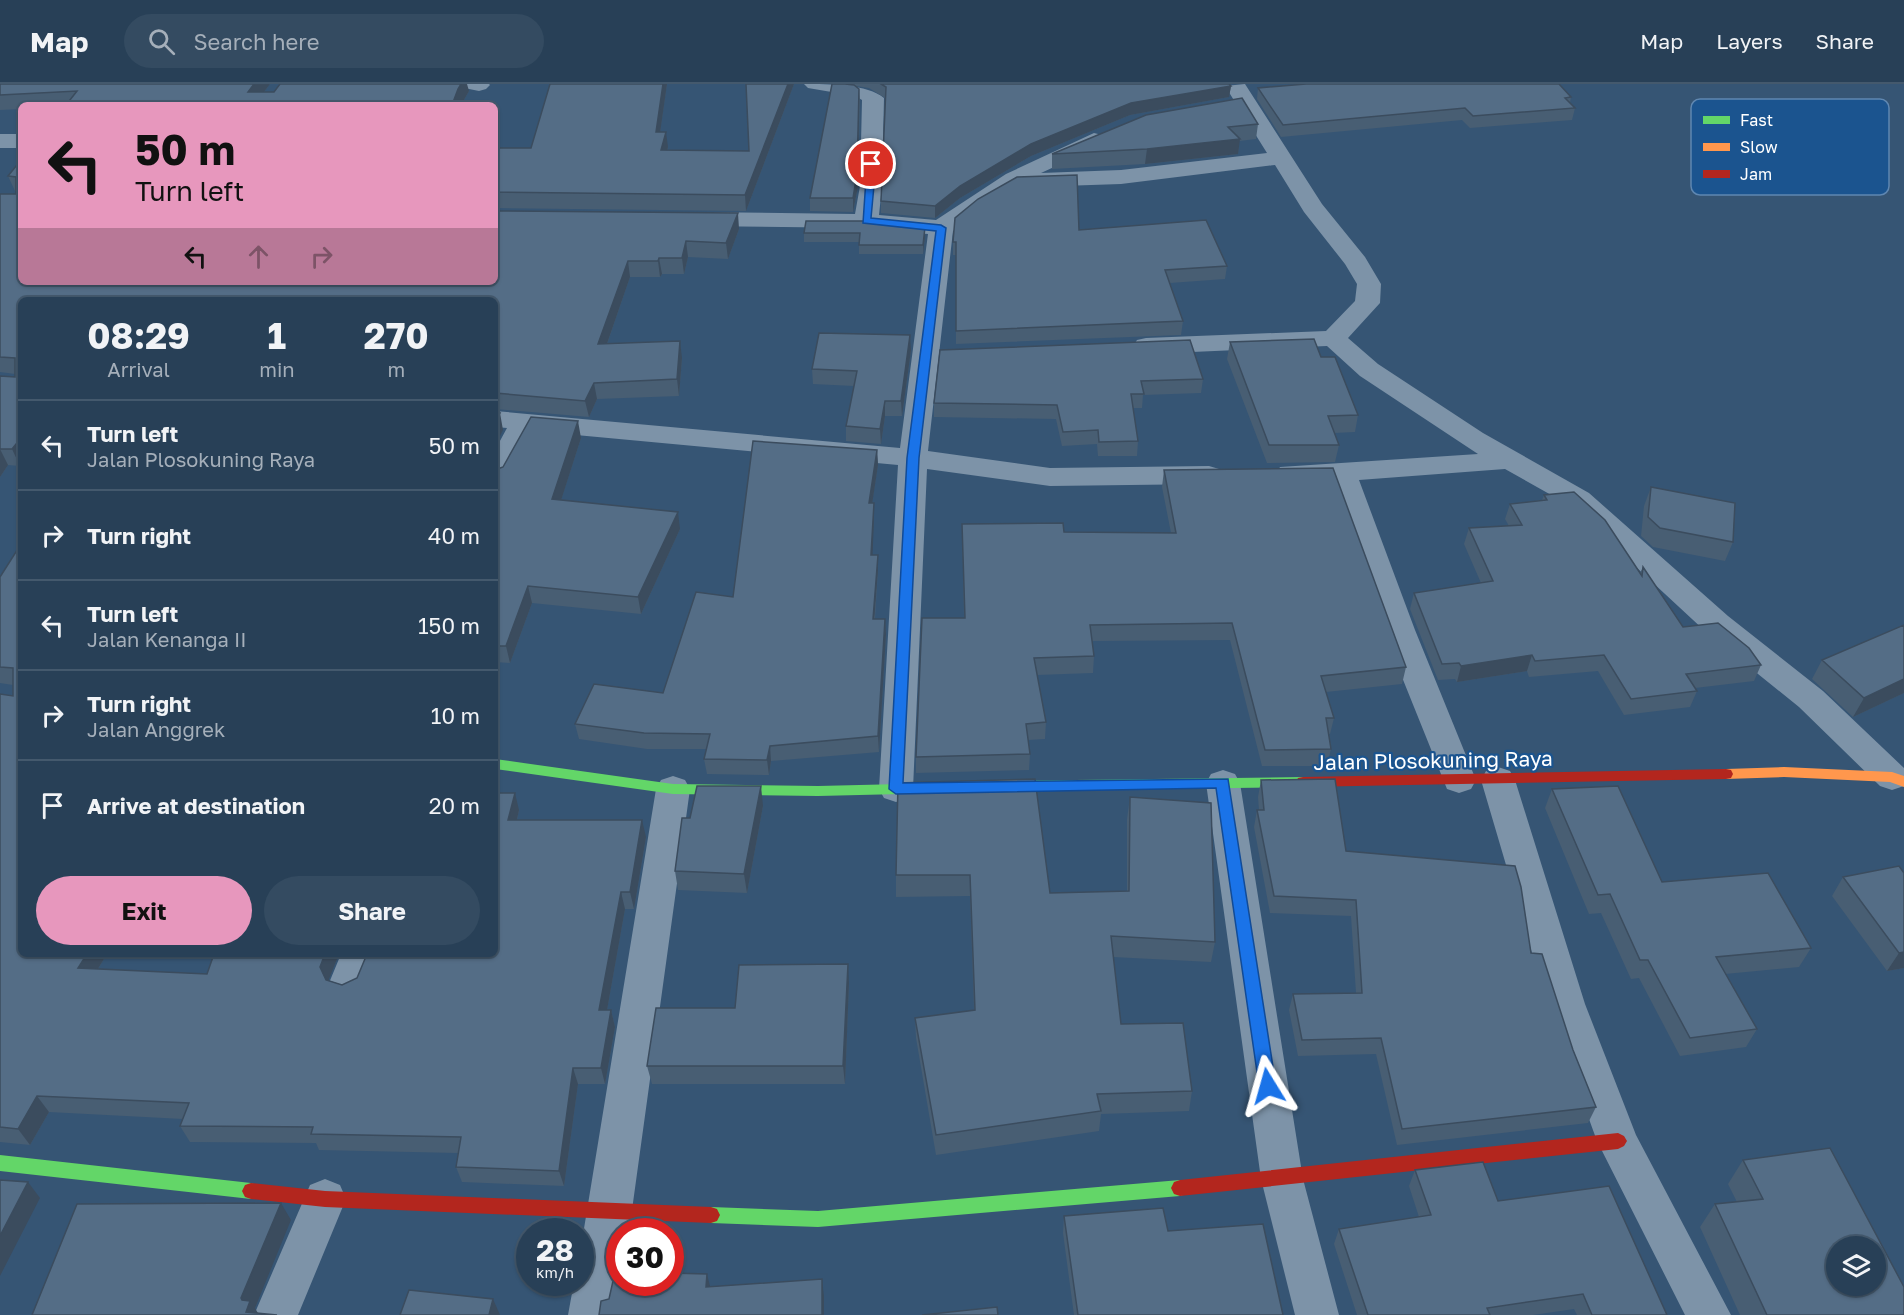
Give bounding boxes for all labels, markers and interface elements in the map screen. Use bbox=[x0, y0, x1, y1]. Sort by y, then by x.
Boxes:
search box bbox=[124, 14, 544, 68]
text: Map bbox=[30, 25, 88, 58]
icon: search bbox=[145, 25, 178, 58]
text: Search here bbox=[193, 28, 319, 55]
text: Map bbox=[1640, 28, 1683, 54]
text: Layers bbox=[1716, 28, 1783, 54]
text: Share bbox=[1816, 28, 1874, 54]
legend bbox=[1691, 99, 1889, 195]
text: Fast bbox=[1740, 110, 1773, 130]
text: 50 m bbox=[135, 124, 235, 174]
icon: left bbox=[36, 126, 114, 204]
text: Slow bbox=[1740, 137, 1778, 157]
pin bbox=[845, 138, 896, 189]
icon: arrive bbox=[854, 147, 887, 180]
text: Jam bbox=[1740, 164, 1772, 184]
text: Turn left bbox=[135, 175, 244, 207]
icon: left bbox=[179, 240, 212, 273]
icon: ahead bbox=[242, 240, 275, 273]
icon: right bbox=[305, 240, 338, 273]
text: 08:29 bbox=[87, 314, 190, 357]
text: 1 bbox=[268, 314, 286, 357]
text: 270 bbox=[364, 314, 429, 357]
text: Arrival bbox=[107, 357, 170, 381]
text: min bbox=[259, 357, 295, 381]
text: m bbox=[387, 357, 405, 381]
text: Turn left bbox=[87, 420, 178, 447]
icon: left bbox=[36, 429, 69, 462]
text: 50 m bbox=[429, 432, 480, 459]
text: Jalan Plosokuning Raya bbox=[87, 447, 315, 471]
icon: right bbox=[36, 519, 69, 552]
text: Turn right bbox=[87, 522, 191, 549]
text: 40 m bbox=[428, 522, 480, 549]
text: Turn left bbox=[87, 600, 178, 627]
icon: left bbox=[36, 609, 69, 642]
text: 150 m bbox=[418, 612, 480, 639]
text: Jalan Kenanga II bbox=[87, 627, 246, 651]
text: Turn right bbox=[87, 690, 191, 717]
icon: right bbox=[36, 699, 69, 732]
text: 10 m bbox=[431, 702, 480, 729]
text: Jalan Anggrek bbox=[87, 717, 225, 741]
street label: Jalan Plosokuning Raya bbox=[1313, 745, 1553, 775]
icon: arrive bbox=[36, 789, 69, 822]
text: Arrive at destination bbox=[87, 792, 305, 819]
text: 20 m bbox=[429, 792, 480, 819]
button: Exit bbox=[36, 876, 252, 945]
button: Share bbox=[264, 876, 480, 945]
position arrow bbox=[1236, 1054, 1300, 1118]
speed limit sign: 30 bbox=[606, 1218, 684, 1296]
text: 28 bbox=[536, 1232, 574, 1268]
map controls bbox=[1826, 1236, 1886, 1296]
button: layers bbox=[1826, 1236, 1886, 1296]
text: km/h bbox=[536, 1263, 574, 1281]

